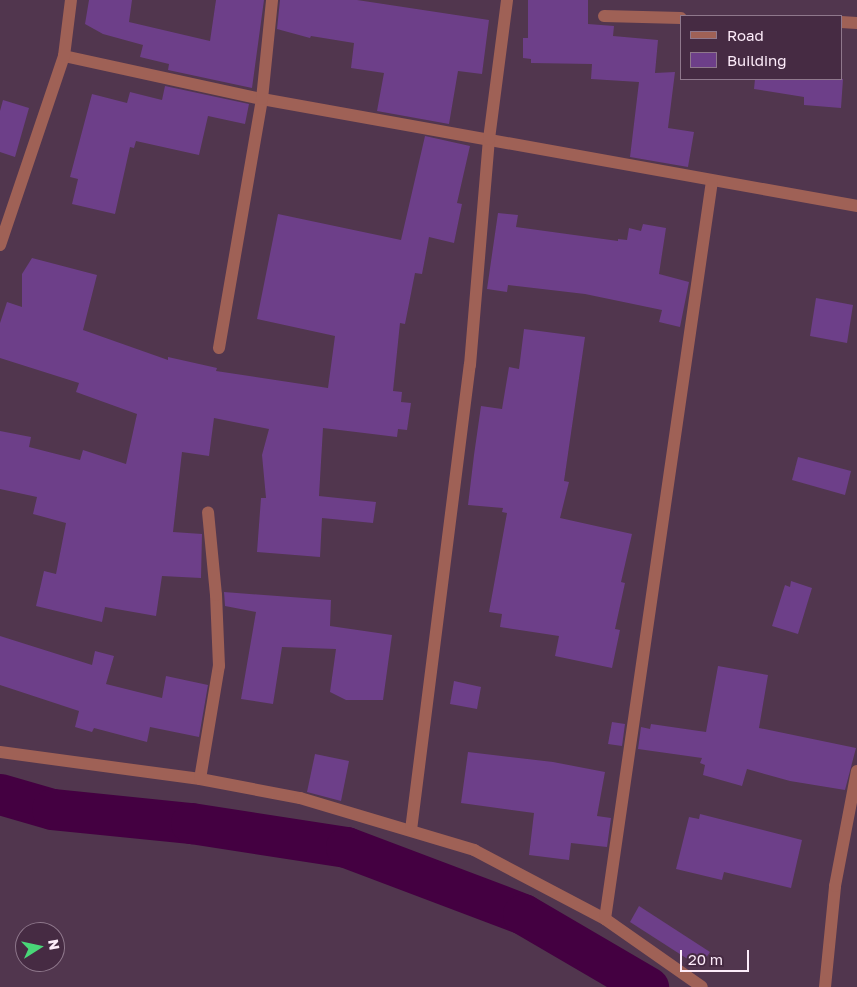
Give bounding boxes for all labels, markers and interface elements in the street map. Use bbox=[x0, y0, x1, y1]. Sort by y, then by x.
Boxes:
legend bbox=[680, 15, 842, 80]
text: Road bbox=[727, 26, 764, 44]
text: Building bbox=[727, 51, 787, 69]
north arrow bbox=[15, 922, 65, 972]
text: N bbox=[45, 938, 64, 951]
scale bar bbox=[682, 940, 751, 972]
text: 20 m bbox=[688, 950, 723, 968]

